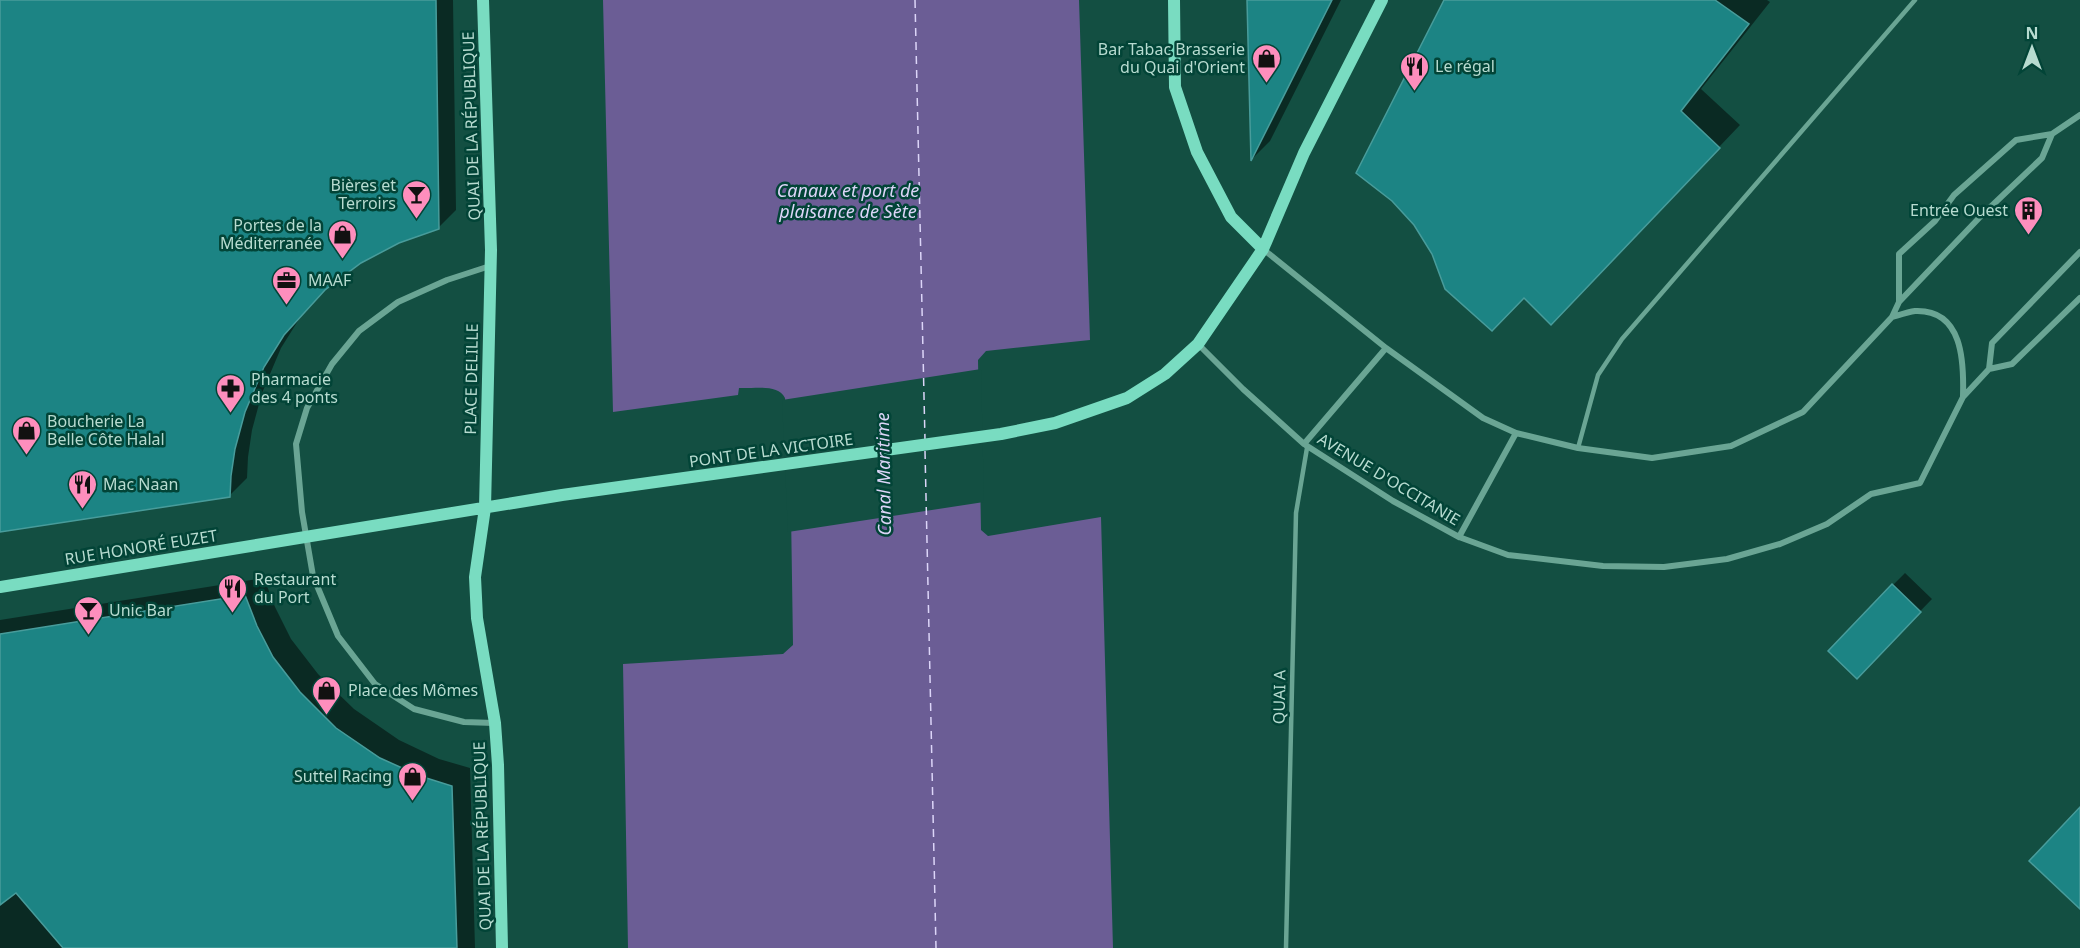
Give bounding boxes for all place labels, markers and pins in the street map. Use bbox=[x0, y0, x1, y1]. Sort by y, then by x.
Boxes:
place label: Bar Tabac Brasserie du Quai d'Orient bbox=[1098, 38, 1245, 78]
shop icon: Bar Tabac Brasserie du Quai d'Orient bbox=[1250, 42, 1282, 84]
restaurant icon: Le régal bbox=[1398, 50, 1430, 92]
place label: Le régal bbox=[1435, 55, 1495, 77]
place label: Bières et Terroirs bbox=[331, 174, 396, 214]
bar icon: Bières et Terroirs bbox=[401, 178, 433, 220]
building icon: Entrée Ouest bbox=[2013, 194, 2045, 236]
place label: Entrée Ouest bbox=[1910, 199, 2008, 221]
place label: Portes de la Méditerranée bbox=[220, 214, 322, 254]
shop icon: Portes de la Méditerranée bbox=[327, 218, 359, 260]
office icon: MAAF bbox=[271, 264, 303, 306]
place label: MAAF bbox=[308, 269, 351, 291]
place label: Pharmacie des 4 ponts bbox=[251, 368, 338, 408]
pharmacy icon: Pharmacie des 4 ponts bbox=[214, 372, 246, 414]
place label: Boucherie La Belle Côte Halal bbox=[47, 410, 165, 450]
shop icon: Boucherie La Belle Côte Halal bbox=[10, 414, 42, 456]
restaurant icon: Mac Naan bbox=[66, 468, 98, 510]
place label: Mac Naan bbox=[103, 473, 178, 495]
place label: Restaurant du Port bbox=[254, 568, 336, 608]
restaurant icon: Restaurant du Port bbox=[217, 572, 249, 614]
bar icon: Unic Bar bbox=[72, 594, 104, 636]
place label: Unic Bar bbox=[109, 599, 173, 621]
shop icon: Place des Mômes bbox=[311, 674, 343, 716]
place label: Place des Mômes bbox=[348, 679, 478, 701]
shop icon: Suttel Racing bbox=[397, 760, 429, 802]
place label: Suttel Racing bbox=[294, 765, 392, 787]

